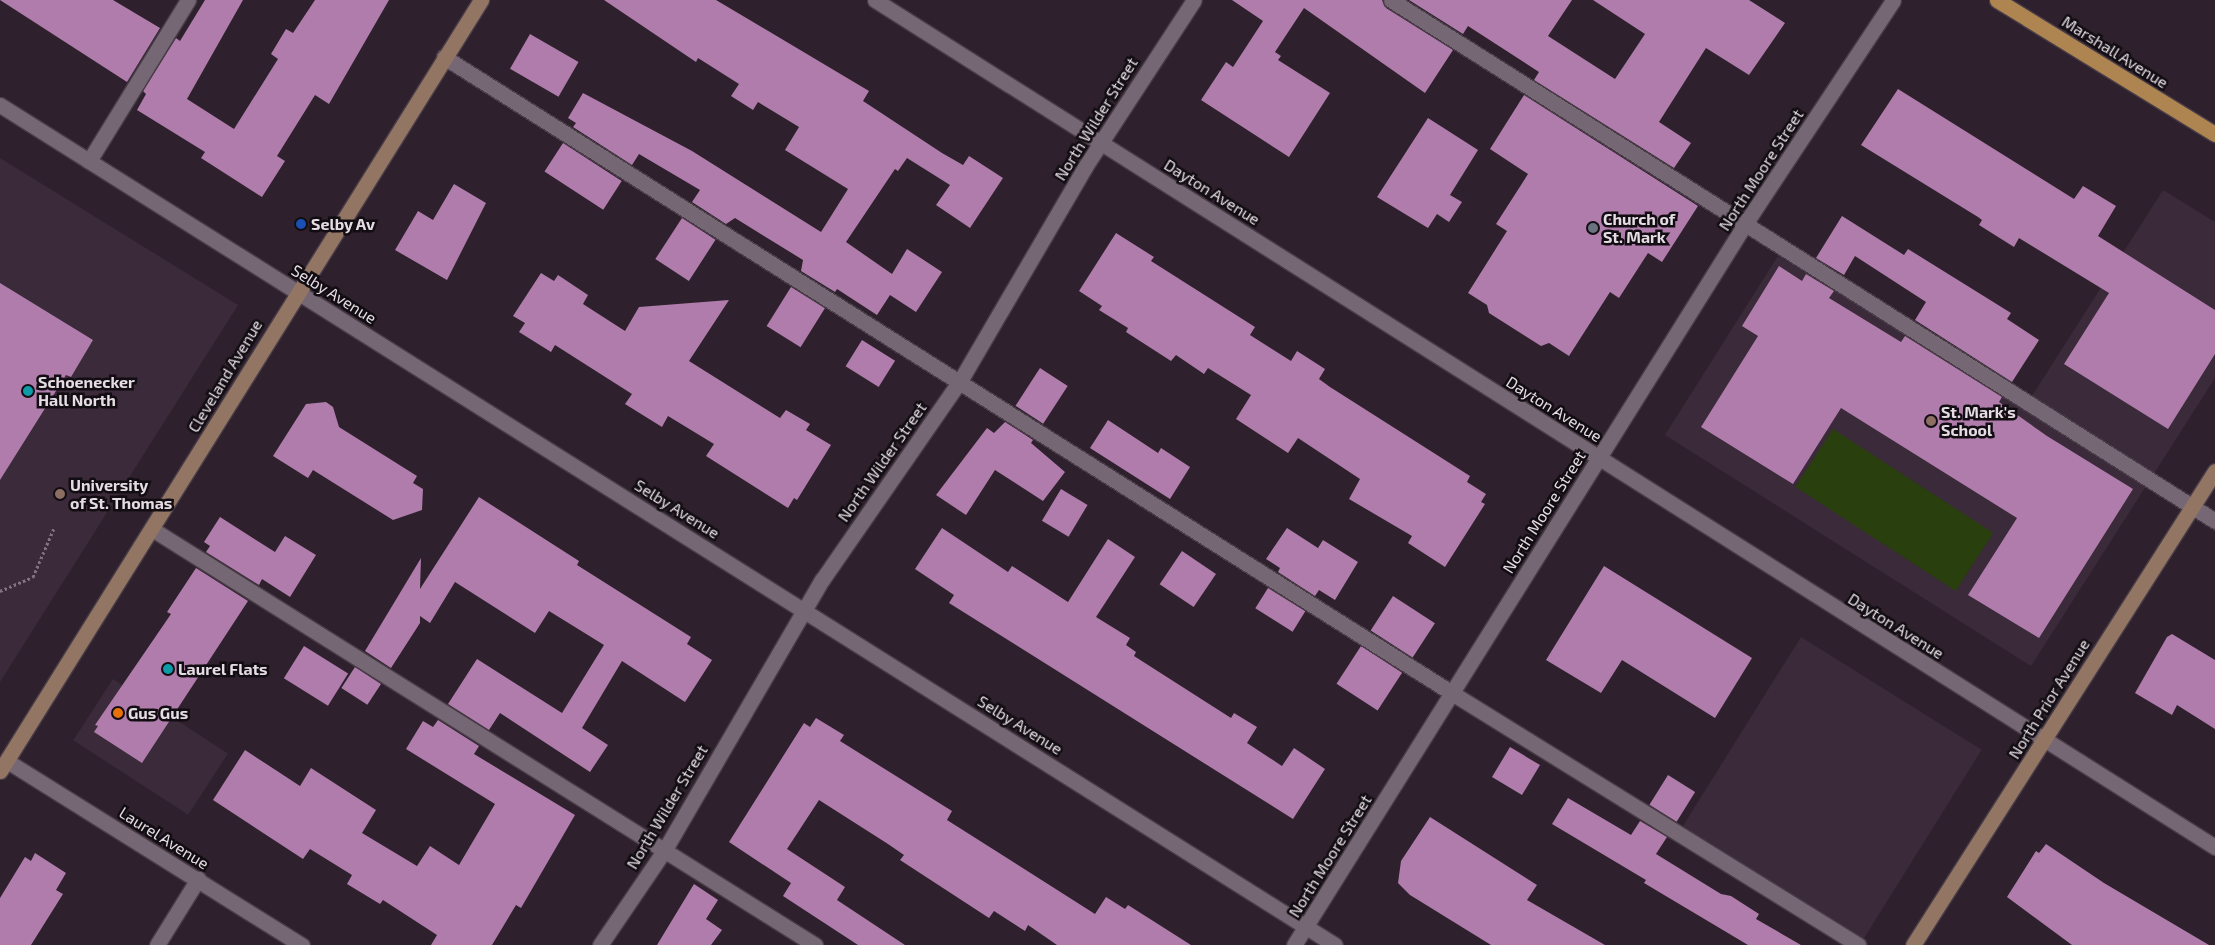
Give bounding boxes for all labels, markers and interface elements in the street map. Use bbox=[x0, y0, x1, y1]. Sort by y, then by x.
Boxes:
street label: Marshall Avenue bbox=[2058, 11, 2172, 93]
street label: North Wilder Street bbox=[1050, 54, 1142, 184]
street label: North Moore Street bbox=[1715, 106, 1807, 234]
street label: Dayton Avenue bbox=[1160, 155, 1264, 229]
place label: Church of St. Mark bbox=[1603, 209, 1675, 247]
place label: Selby Av bbox=[311, 214, 376, 234]
marker: Selby Av bbox=[295, 218, 307, 230]
marker: Church of St. Mark bbox=[1587, 222, 1599, 234]
street label: Selby Avenue bbox=[288, 260, 380, 328]
street label: Cleveland Avenue bbox=[184, 316, 266, 436]
place label: Schoenecker Hall North bbox=[38, 372, 135, 410]
street label: Dayton Avenue bbox=[1502, 372, 1606, 446]
marker: Schoenecker Hall North bbox=[22, 385, 34, 397]
street label: North Wilder Street bbox=[833, 398, 931, 526]
place label: St. Mark's School bbox=[1941, 402, 2016, 440]
marker: St. Mark's School bbox=[1925, 415, 1937, 427]
street label: North Moore Street bbox=[1499, 447, 1589, 577]
place label: University of St. Thomas bbox=[70, 475, 173, 513]
street label: Selby Avenue bbox=[631, 475, 723, 543]
marker: University of St. Thomas bbox=[54, 488, 66, 500]
street label: Dayton Avenue bbox=[1844, 589, 1948, 663]
street label: North Prior Avenue bbox=[2004, 635, 2094, 763]
place label: Laurel Flats bbox=[178, 659, 268, 679]
marker: Laurel Flats bbox=[162, 663, 174, 675]
street label: Selby Avenue bbox=[974, 691, 1066, 759]
place label: Gus Gus bbox=[128, 703, 188, 723]
marker: Gus Gus bbox=[112, 707, 124, 719]
street label: North Wilder Street bbox=[622, 741, 712, 873]
street label: North Moore Street bbox=[1285, 791, 1375, 921]
street label: Laurel Avenue bbox=[115, 803, 213, 873]

